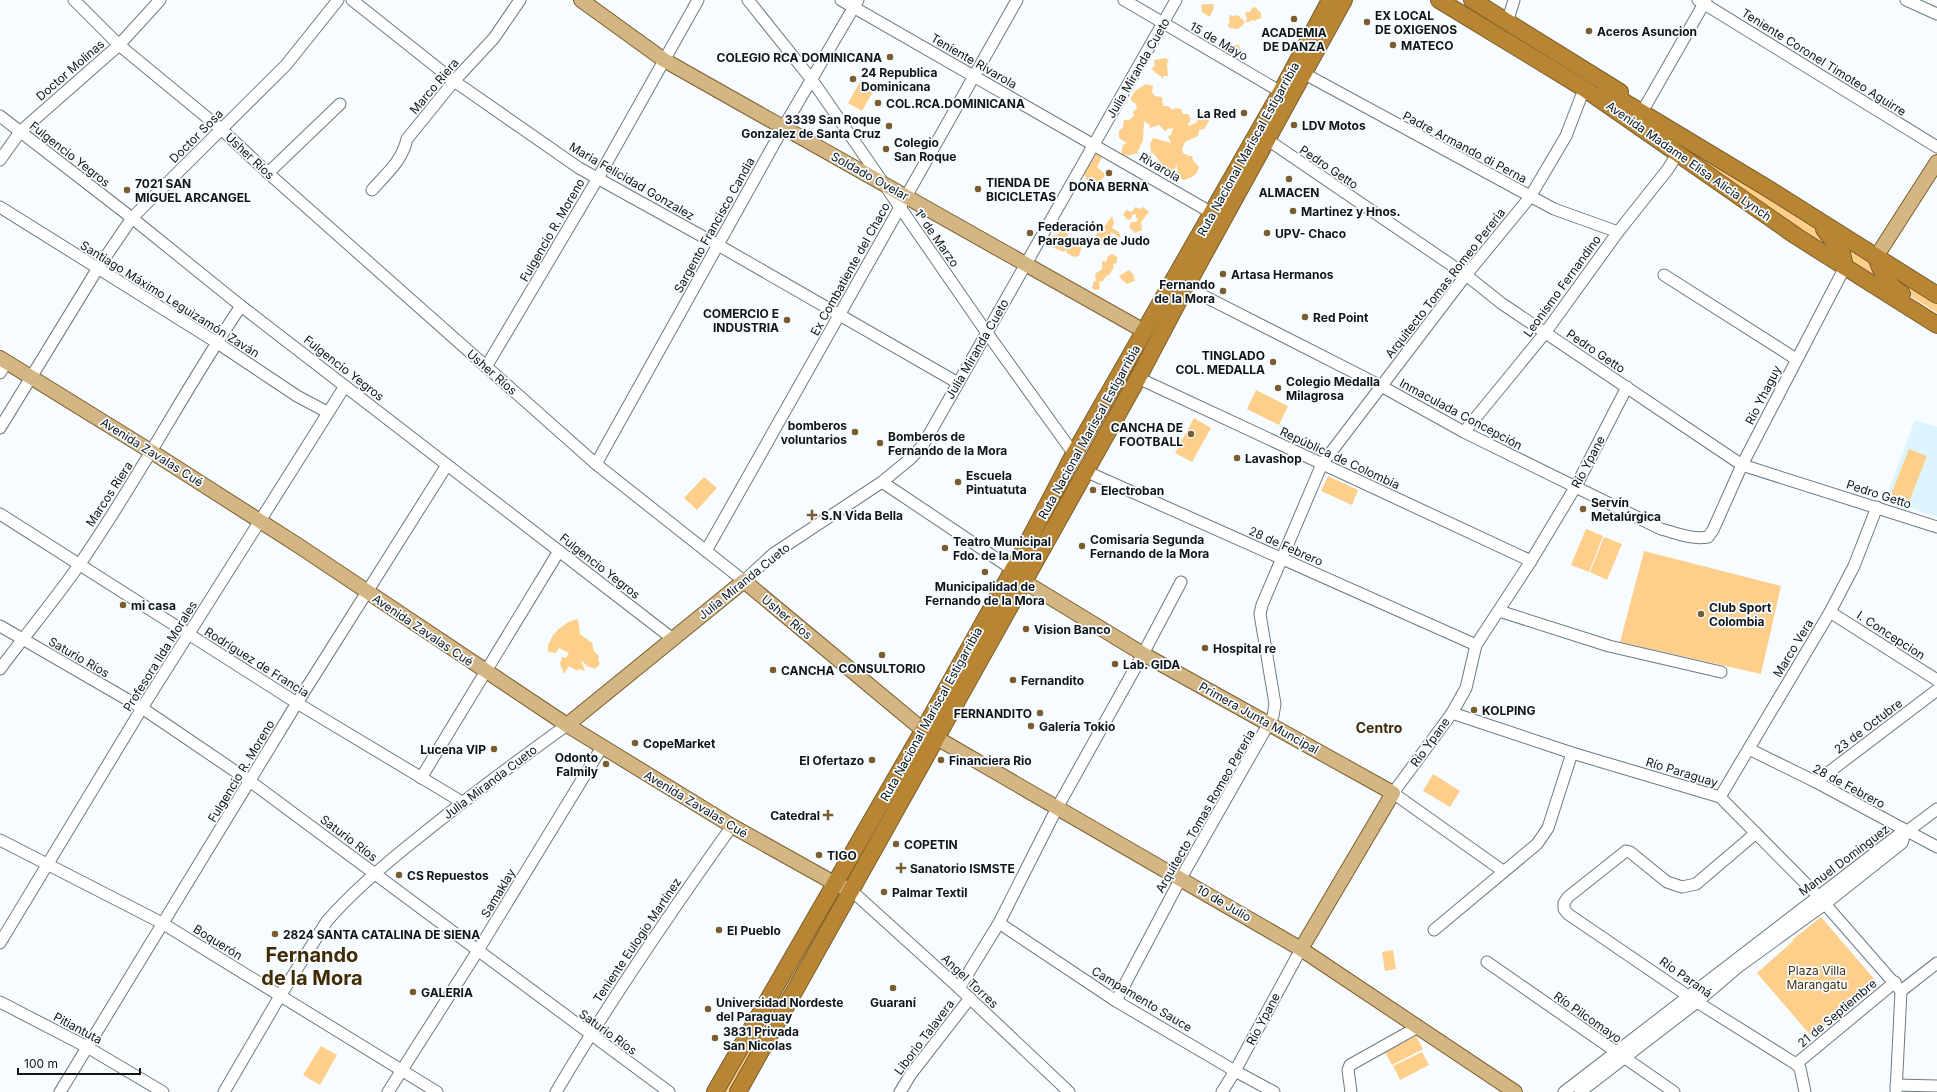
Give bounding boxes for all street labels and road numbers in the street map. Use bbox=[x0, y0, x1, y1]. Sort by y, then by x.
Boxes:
street label: Teniente Coronel Timoteo Aguirre bbox=[1739, 5, 1909, 119]
street label: Julia Miranda Cueto bbox=[1103, 15, 1173, 121]
street label: 15 de Mayo bbox=[1187, 18, 1251, 64]
street label: Teniente Rivarola bbox=[928, 30, 1020, 92]
street label: Doctor Molinas bbox=[33, 36, 107, 104]
street label: Marco Riera bbox=[406, 55, 462, 117]
street label: Ruta Nacional Mariscal Estigarribia bbox=[1194, 59, 1302, 239]
street label: Avenida Madame Elisa Alicia Lynch bbox=[1604, 98, 1774, 224]
street label: Doctor Sosa bbox=[166, 106, 226, 166]
street label: Padre Armando di Perna bbox=[1400, 108, 1530, 186]
street label: Fulgencio Yegros bbox=[27, 118, 113, 190]
street label: Usher Ríos bbox=[222, 130, 278, 182]
street label: Maria Felicidad Gonzalez bbox=[567, 139, 697, 223]
street label: Pedro Getto bbox=[1297, 142, 1361, 192]
street label: Soldado Ovelar bbox=[828, 148, 912, 204]
street label: Rivarola bbox=[1137, 149, 1183, 185]
street label: Sargento Francisco Candia bbox=[670, 155, 758, 295]
street label: Fulgencio R. Moreno bbox=[516, 176, 588, 284]
street label: Ex Combatiente del Chaco bbox=[807, 200, 893, 338]
street label: Arquitecto Tomas Romeo Pereria bbox=[1382, 205, 1508, 361]
street label: 1º de Marzo bbox=[912, 206, 962, 270]
street label: Leonismo Fernandino bbox=[1520, 232, 1604, 340]
street label: Santiago Máximo Leguizamón Zaván bbox=[78, 237, 262, 361]
street label: Julia Miranda Cueto bbox=[942, 296, 1012, 402]
street label: Pedro Getto bbox=[1564, 326, 1628, 376]
street label: Fulgencio Yegros bbox=[301, 332, 387, 404]
street label: Ruta Nacional Mariscal Estigarribia bbox=[1035, 342, 1143, 522]
street label: Usher Ríos bbox=[464, 346, 520, 398]
street label: Río Yhaguy bbox=[1742, 363, 1784, 427]
street label: Inmaculada Concepción bbox=[1397, 375, 1525, 453]
street label: Avenida Zavalas Cué bbox=[98, 414, 206, 490]
street label: República de Colombia bbox=[1278, 424, 1402, 492]
street label: Río Ypane bbox=[1568, 433, 1608, 491]
street label: Marcos Riera bbox=[82, 459, 136, 529]
street label: Pedro Getto bbox=[1845, 476, 1913, 512]
street label: 28 de Febrero bbox=[1247, 523, 1325, 569]
street label: Fulgencio Yegros bbox=[557, 530, 643, 602]
street label: Julia Miranda Cueto bbox=[695, 540, 793, 622]
street label: Avenida Zavalas Cué bbox=[370, 591, 476, 669]
street label: Usher Ríos bbox=[759, 592, 815, 642]
street label: Profesora Ilda Morales bbox=[120, 598, 200, 714]
street label: I. Concepcion bbox=[1854, 607, 1928, 663]
street label: Marco Vera bbox=[1770, 616, 1816, 680]
street label: Rodríguez de Francia bbox=[202, 624, 312, 700]
street label: Ruta Nacional Mariscal Estigarribia bbox=[877, 624, 985, 804]
street label: Saturio Ríos bbox=[46, 634, 112, 680]
street label: Primera Junta Muncipal bbox=[1197, 679, 1321, 757]
street label: 23 de Octubre bbox=[1831, 695, 1905, 757]
street label: Río Ypane bbox=[1407, 714, 1453, 770]
street label: Fulgencio R. Moreno bbox=[205, 717, 277, 825]
street label: Arquitecto Tomas Romeo Pereria bbox=[1152, 727, 1258, 895]
street label: Julia Miranda Cueto bbox=[440, 742, 540, 822]
street label: Río Paraguay bbox=[1644, 754, 1720, 790]
street label: 28 de Febrero bbox=[1810, 761, 1888, 811]
street label: Avenida Zavalas Cué bbox=[641, 767, 751, 841]
street label: Saturio Ríos bbox=[317, 812, 381, 864]
street label: Manuel Dominguez bbox=[1796, 821, 1892, 899]
street label: Samaklay bbox=[478, 866, 519, 920]
street label: Teniente Eulogio Martínez bbox=[590, 875, 684, 1005]
street label: 10 de Julio bbox=[1194, 881, 1254, 925]
street label: Boquerón bbox=[191, 921, 245, 963]
street label: Angel Torres bbox=[938, 951, 1002, 1011]
street label: Río Paraná bbox=[1657, 953, 1715, 1001]
street label: Campamento Sauce bbox=[1089, 963, 1195, 1035]
street label: 21 de Septiembre bbox=[1795, 976, 1879, 1050]
street label: Río Pilcomayo bbox=[1551, 988, 1625, 1046]
street label: Río Ypane bbox=[1243, 990, 1283, 1048]
street label: Liborio Talavera bbox=[891, 996, 957, 1078]
street label: Saturio Ríos bbox=[576, 1006, 640, 1058]
street label: Pitiantuta bbox=[51, 1009, 105, 1047]

